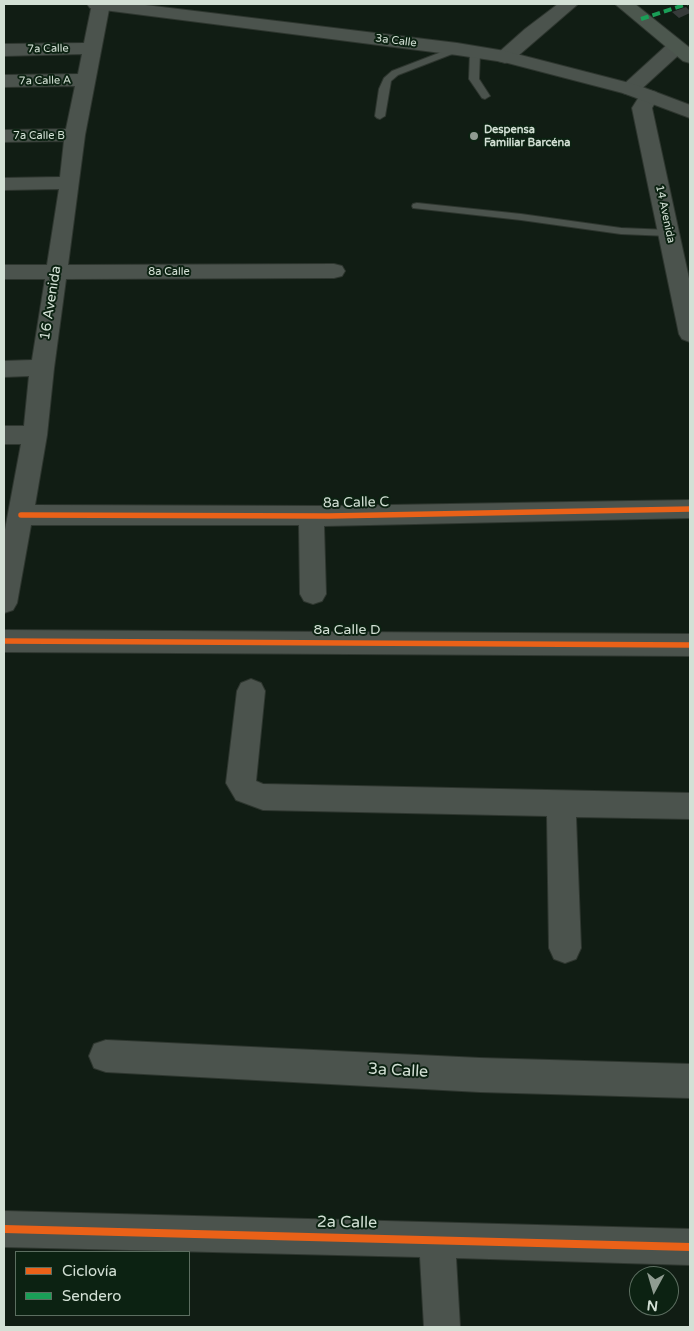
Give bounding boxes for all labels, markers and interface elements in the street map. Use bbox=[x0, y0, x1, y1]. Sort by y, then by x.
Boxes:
street label: 3a Calle bbox=[375, 32, 417, 50]
street label: 7a Calle bbox=[27, 42, 69, 56]
street label: 7a Calle A bbox=[19, 74, 71, 88]
place label: Despensa Familiar Barcéna bbox=[484, 123, 570, 149]
street label: 7a Calle B bbox=[13, 129, 65, 143]
marker: Despensa Familiar Barcéna bbox=[468, 130, 480, 142]
street label: 14 Avenida bbox=[652, 184, 678, 244]
street label: 16 Avenida bbox=[37, 265, 65, 341]
street label: 8a Calle bbox=[148, 265, 190, 279]
street label: 8a Calle C bbox=[323, 494, 389, 512]
street label: 8a Calle D bbox=[314, 622, 380, 638]
street label: 3a Calle bbox=[367, 1060, 429, 1082]
street label: 2a Calle bbox=[317, 1213, 377, 1233]
legend bbox=[15, 1251, 190, 1316]
text: Ciclovía bbox=[62, 1262, 117, 1280]
north arrow bbox=[629, 1266, 679, 1316]
text: Sendero bbox=[62, 1287, 121, 1305]
text: N bbox=[646, 1296, 659, 1314]

